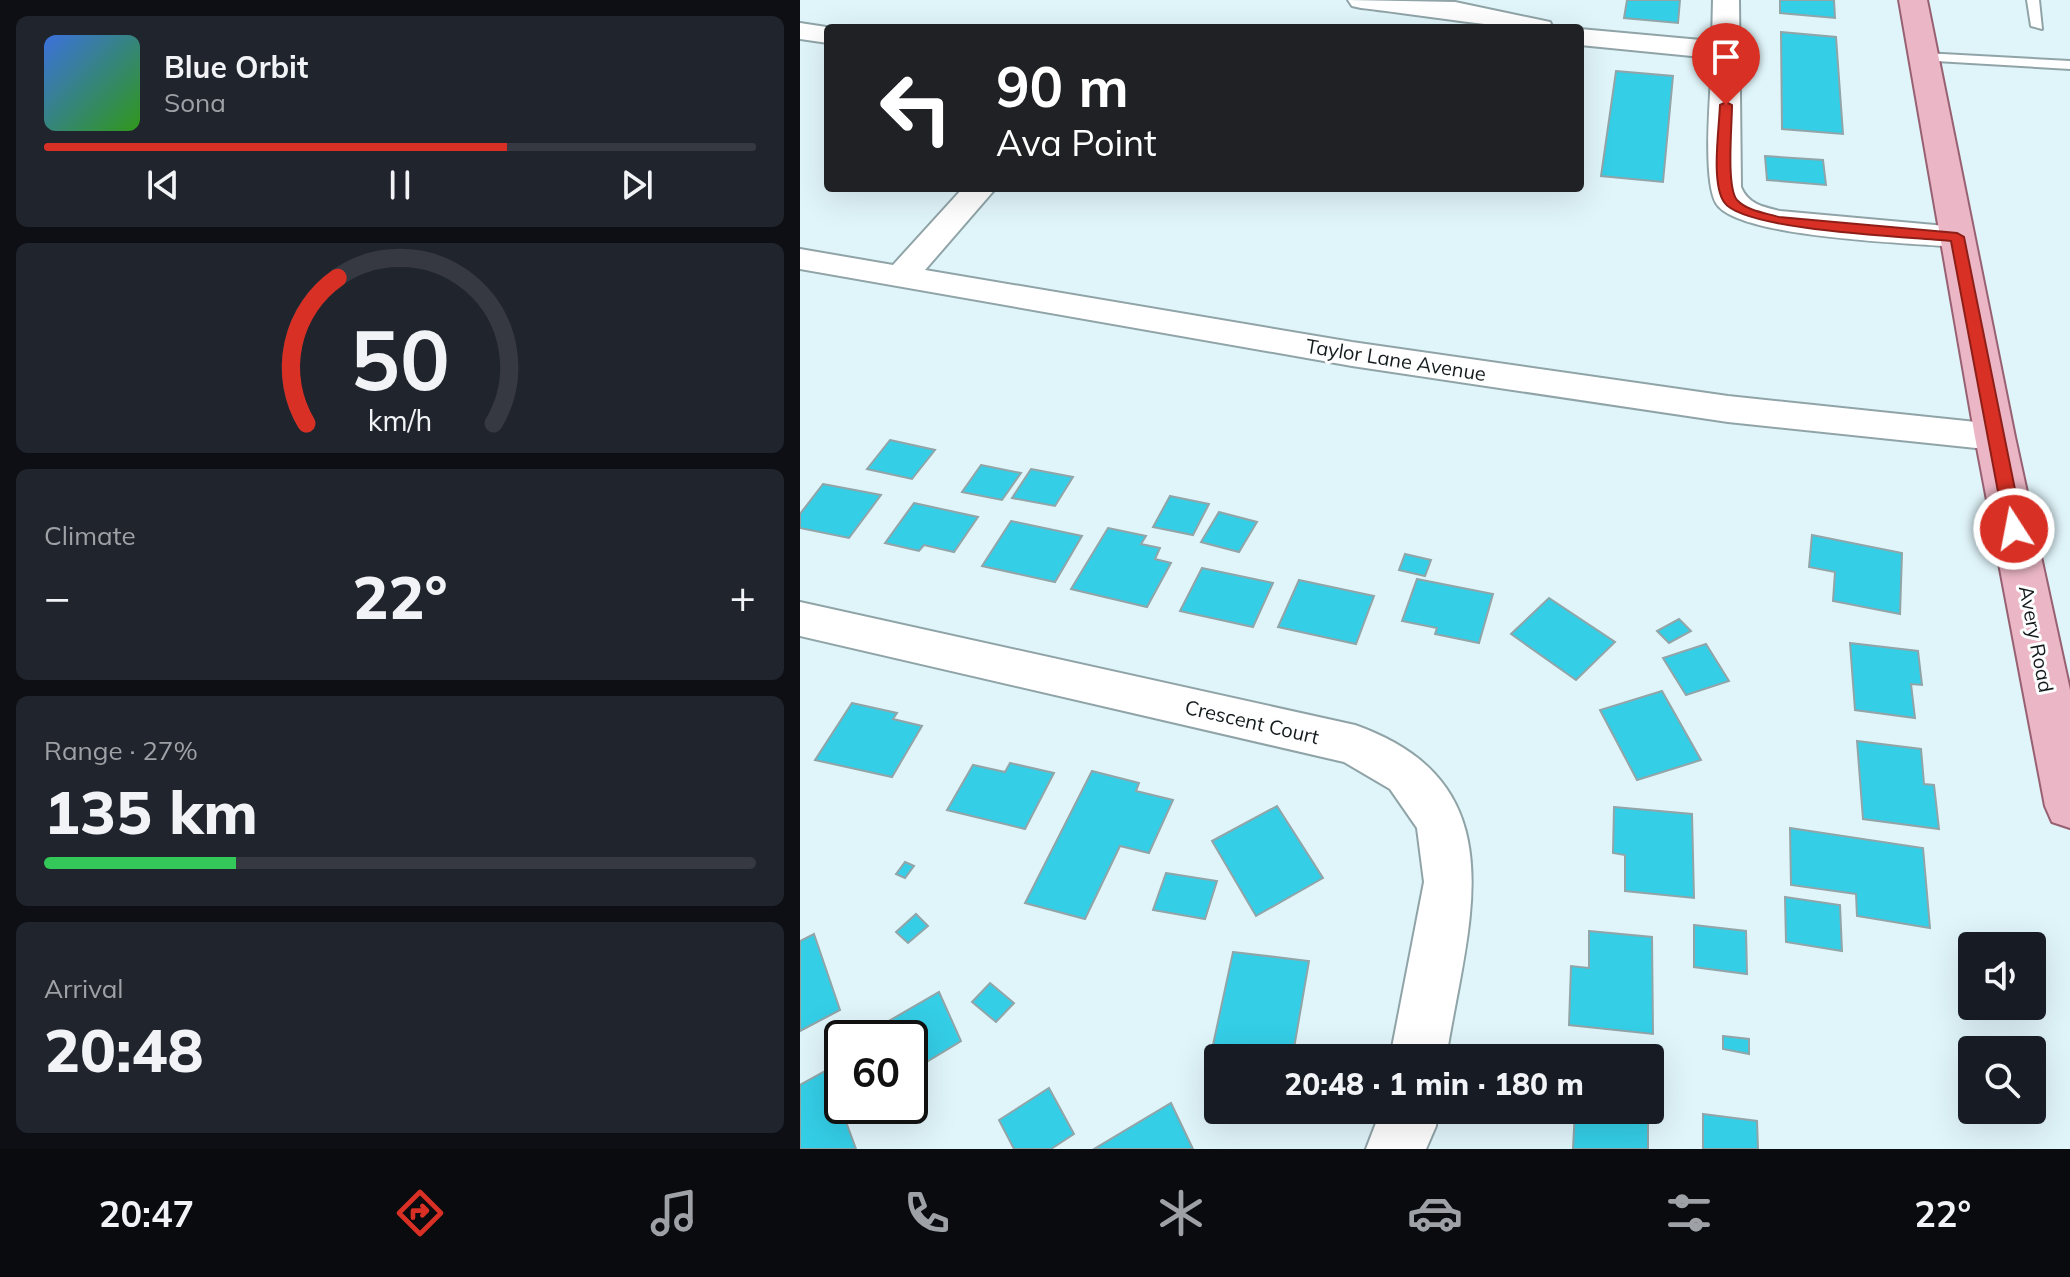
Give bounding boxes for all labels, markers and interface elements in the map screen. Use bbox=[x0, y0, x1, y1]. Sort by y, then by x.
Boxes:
pin bbox=[1692, 23, 1760, 105]
icon: arrive bbox=[1704, 35, 1748, 79]
text: Blue Orbit bbox=[164, 48, 308, 86]
text: 90 m bbox=[996, 51, 1129, 121]
icon: left bbox=[864, 56, 968, 160]
text: Sona bbox=[164, 86, 226, 119]
text: Ava Point bbox=[996, 120, 1157, 165]
icon: previous bbox=[141, 163, 185, 207]
icon: pause bbox=[378, 163, 422, 207]
icon: next bbox=[615, 163, 659, 207]
text: 50 bbox=[350, 305, 450, 410]
street label: Taylor Lane Avenue bbox=[1304, 333, 1488, 386]
text: km/h bbox=[368, 402, 432, 438]
position arrow bbox=[1972, 487, 2056, 571]
text: Climate bbox=[44, 519, 136, 552]
text: 22° bbox=[352, 559, 448, 634]
text: − bbox=[44, 569, 70, 624]
text: + bbox=[730, 569, 756, 624]
street label: Avery Road bbox=[2014, 583, 2059, 694]
street label: Crescent Court bbox=[1183, 694, 1322, 749]
text: Range · 27% bbox=[44, 734, 198, 767]
text: 135 km bbox=[44, 774, 258, 849]
map controls bbox=[1958, 932, 2046, 1124]
button: sound bbox=[1958, 932, 2046, 1020]
text: Arrival bbox=[44, 972, 124, 1005]
text: 20:48 bbox=[44, 1012, 204, 1087]
speed limit sign: 60 bbox=[824, 1020, 928, 1124]
button: search bbox=[1958, 1036, 2046, 1124]
text: 20:48 · 1 min · 180 m bbox=[1284, 1065, 1584, 1103]
icon: directions bbox=[392, 1185, 448, 1241]
icon: music bbox=[646, 1185, 702, 1241]
icon: phone bbox=[899, 1185, 955, 1241]
icon: climate bbox=[1153, 1185, 1209, 1241]
icon: car bbox=[1407, 1185, 1463, 1241]
icon: filters bbox=[1661, 1185, 1717, 1241]
text: 20:47 bbox=[99, 1191, 194, 1236]
text: 22° bbox=[1914, 1191, 1971, 1236]

